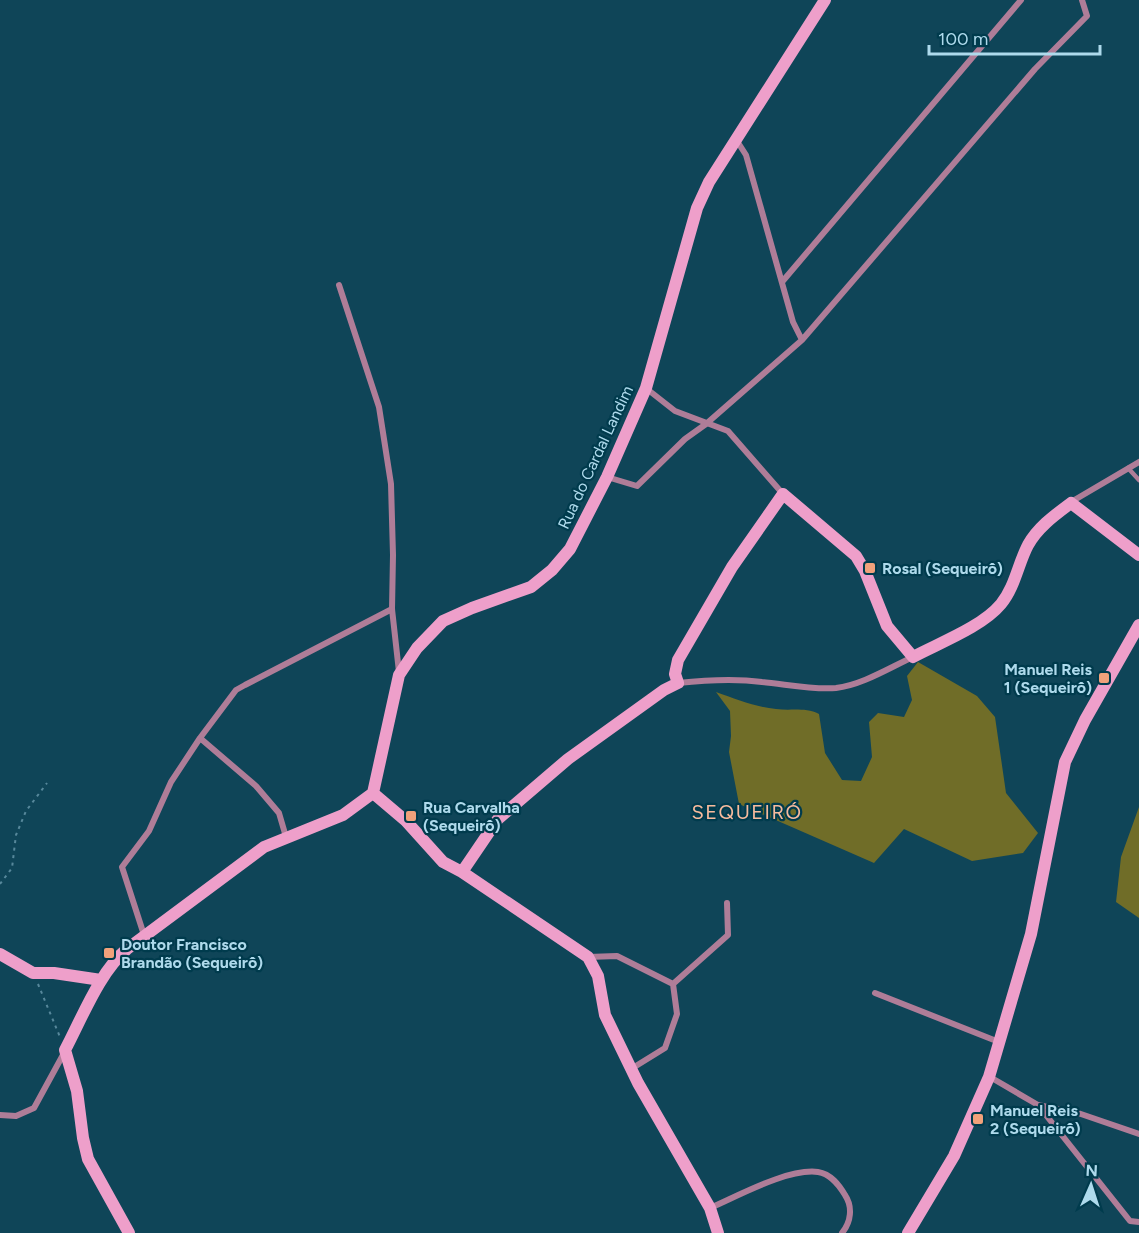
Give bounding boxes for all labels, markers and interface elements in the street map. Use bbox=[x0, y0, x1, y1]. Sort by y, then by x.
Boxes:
scale bar bbox=[929, 18, 1100, 56]
text: 100 m bbox=[938, 28, 988, 50]
street label: Rua do Cardal Landim bbox=[554, 383, 637, 532]
place label: Rosal (Sequeirô) bbox=[882, 559, 1003, 578]
marker: Rosal (Sequeirô) bbox=[863, 561, 877, 575]
place label: Manuel Reis 1 (Sequeirô) bbox=[1004, 660, 1093, 697]
marker: Manuel Reis 1 (Sequeirô) bbox=[1097, 671, 1111, 685]
place label: Rua Carvalha (Sequeirô) bbox=[423, 798, 520, 835]
district label: SEQUEIRÓ bbox=[691, 800, 803, 824]
marker: Rua Carvalha (Sequeirô) bbox=[404, 809, 418, 823]
place label: Doutor Francisco Brandão (Sequeirô) bbox=[121, 935, 263, 972]
marker: Doutor Francisco Brandão (Sequeirô) bbox=[102, 946, 116, 960]
place label: Manuel Reis 2 (Sequeirô) bbox=[990, 1101, 1081, 1138]
marker: Manuel Reis 2 (Sequeirô) bbox=[971, 1112, 985, 1126]
north arrow bbox=[1061, 1155, 1121, 1215]
text: N bbox=[1085, 1161, 1098, 1180]

